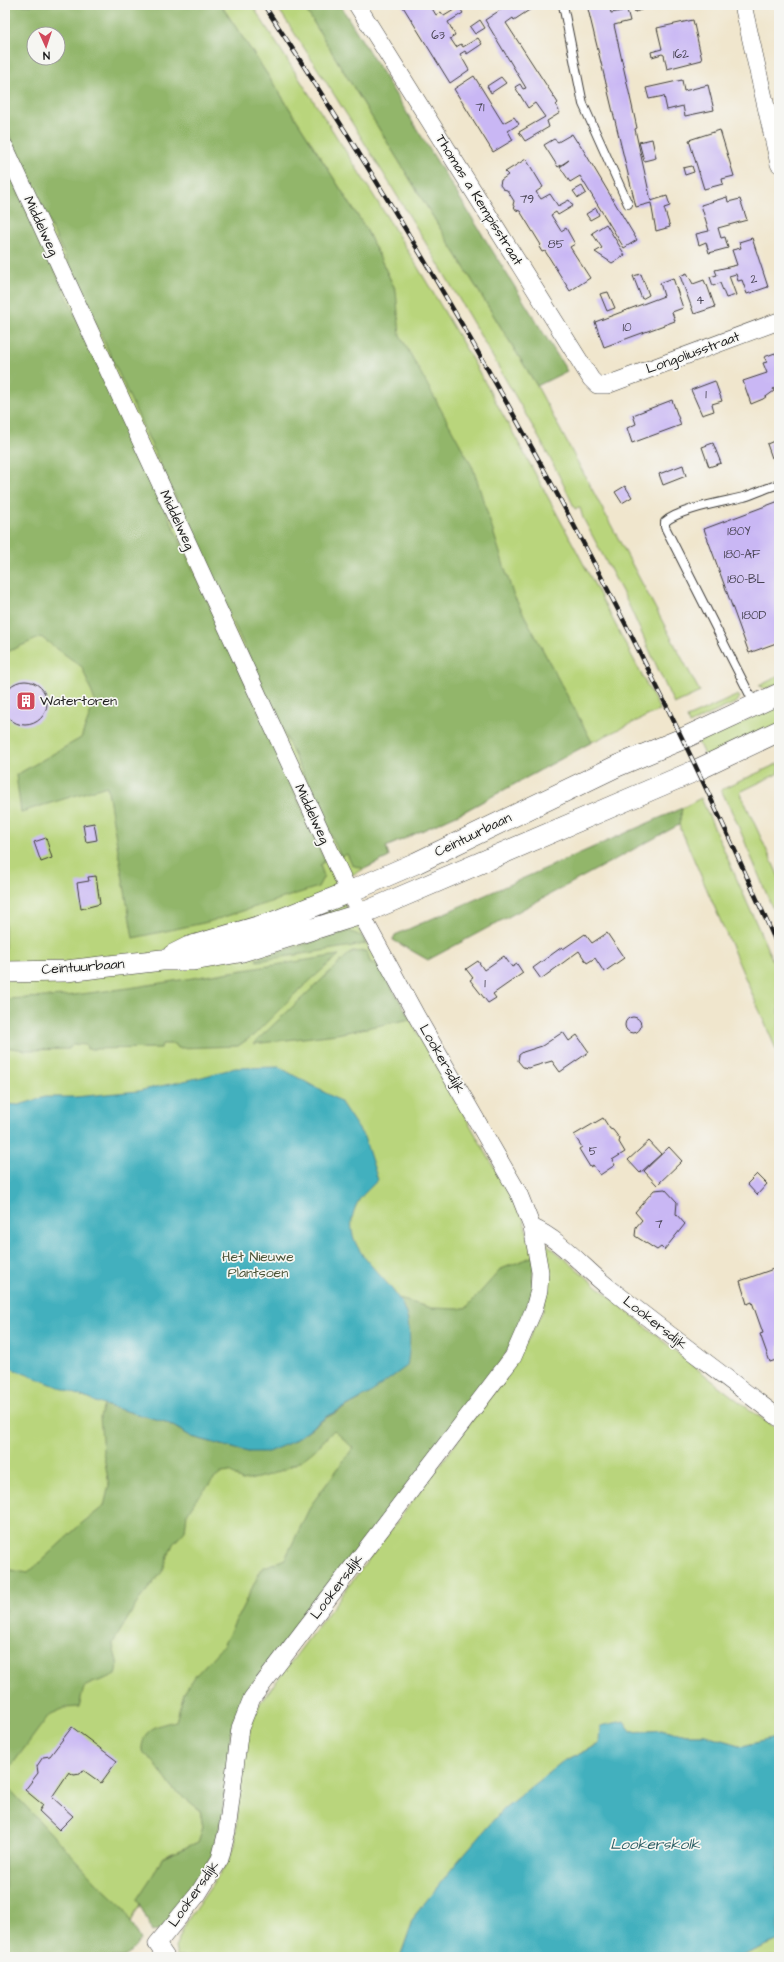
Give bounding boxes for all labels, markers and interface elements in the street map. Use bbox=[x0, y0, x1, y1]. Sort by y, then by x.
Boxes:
north arrow bbox=[26, 26, 66, 66]
house number: 63 bbox=[431, 27, 445, 44]
house number: 162 bbox=[673, 46, 689, 63]
text: N bbox=[43, 48, 50, 63]
house number: 71 bbox=[476, 99, 485, 116]
street label: Thomas a Kempisstraat bbox=[430, 131, 528, 270]
house number: 79 bbox=[520, 191, 534, 208]
street label: Middelweg bbox=[18, 193, 64, 259]
house number: 85 bbox=[548, 236, 565, 253]
house number: 2 bbox=[751, 271, 758, 288]
house number: 4 bbox=[696, 292, 704, 309]
house number: 10 bbox=[622, 319, 632, 336]
street label: Longoliusstraat bbox=[643, 327, 743, 379]
house number: 1 bbox=[705, 386, 707, 403]
street label: Middelweg bbox=[154, 487, 200, 553]
house number: 180Y bbox=[727, 523, 751, 540]
house number: 180-AF bbox=[724, 546, 761, 563]
house number: 180-BL bbox=[727, 571, 765, 588]
house number: 180D bbox=[742, 607, 767, 624]
building icon: Watertoren bbox=[15, 690, 37, 712]
place label: Watertoren bbox=[40, 691, 117, 711]
street label: Middelweg bbox=[289, 781, 335, 847]
street label: Ceintuurbaan bbox=[431, 808, 515, 862]
street label: Ceintuurbaan bbox=[41, 954, 125, 980]
house number: 1 bbox=[484, 975, 486, 992]
street label: Lookersdijk bbox=[414, 1021, 470, 1098]
house number: 5 bbox=[589, 1143, 598, 1160]
house number: 7 bbox=[655, 1216, 663, 1233]
park label: Het Nieuwe Plantsoen bbox=[222, 1247, 294, 1283]
street label: Lookersdijk bbox=[619, 1291, 692, 1355]
street label: Lookersdijk bbox=[306, 1550, 368, 1624]
water label: Lookerskolk bbox=[610, 1834, 701, 1855]
street label: Lookersdijk bbox=[164, 1857, 224, 1931]

